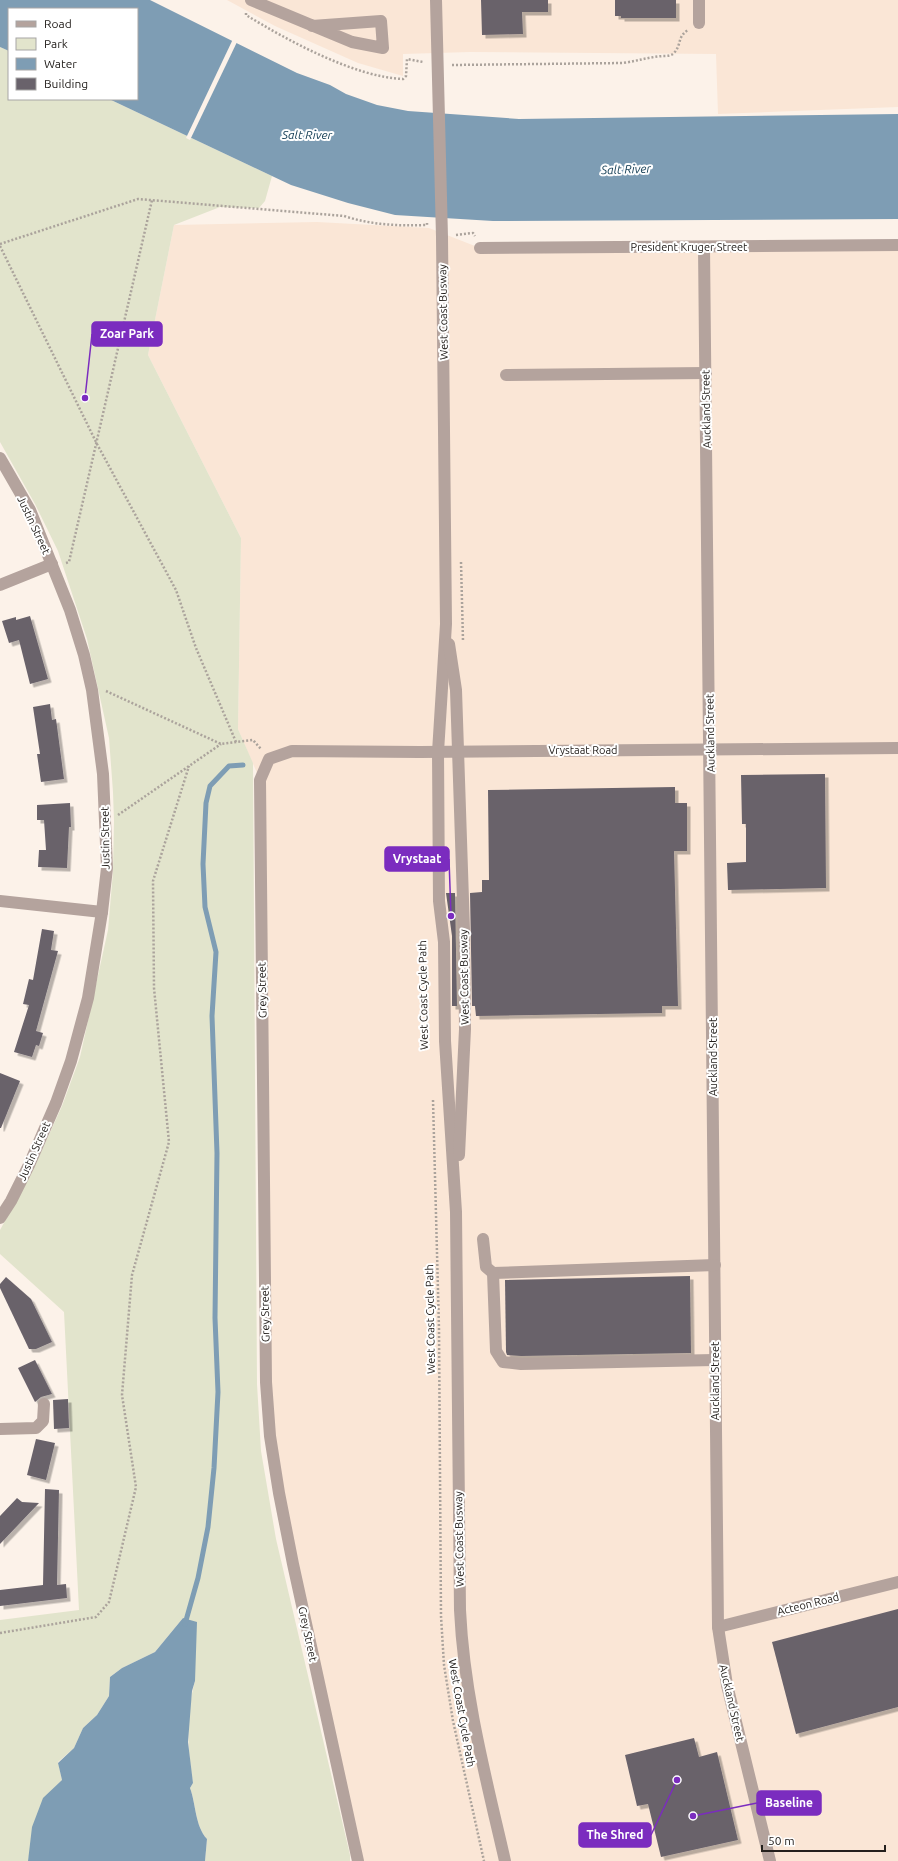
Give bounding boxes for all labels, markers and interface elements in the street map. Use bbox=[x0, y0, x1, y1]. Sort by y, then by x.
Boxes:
legend bbox=[8, 8, 138, 100]
text: Road bbox=[44, 17, 72, 30]
text: Park bbox=[44, 37, 68, 50]
text: Water bbox=[44, 57, 77, 70]
text: Building bbox=[44, 77, 88, 90]
water label: Salt River bbox=[281, 128, 332, 141]
water label: Salt River bbox=[600, 162, 652, 176]
street label: President Kruger Street bbox=[631, 241, 748, 253]
street label: West Coast Busway bbox=[436, 263, 450, 360]
callout: Zoar Park bbox=[92, 322, 162, 346]
text: Zoar Park bbox=[100, 327, 154, 340]
street label: Auckland Street bbox=[699, 369, 713, 448]
street label: Justin Street bbox=[15, 494, 53, 557]
street label: Auckland Street bbox=[703, 693, 717, 772]
street label: Vrystaat Road bbox=[548, 744, 618, 756]
street label: Justin Street bbox=[98, 806, 112, 870]
callout: Vrystaat bbox=[385, 847, 449, 871]
text: Vrystaat bbox=[393, 852, 441, 865]
street label: West Coast Busway bbox=[457, 928, 471, 1025]
street label: West Coast Cycle Path bbox=[416, 940, 430, 1050]
street label: Grey Street bbox=[256, 961, 268, 1018]
street label: Auckland Street bbox=[707, 1017, 719, 1096]
street label: Justin Street bbox=[16, 1119, 53, 1182]
street label: West Coast Cycle Path bbox=[423, 1264, 437, 1374]
street label: Grey Street bbox=[259, 1285, 271, 1342]
street label: Auckland Street bbox=[709, 1341, 721, 1420]
street label: West Coast Busway bbox=[452, 1490, 466, 1587]
street label: Acteon Road bbox=[776, 1591, 840, 1617]
street label: Grey Street bbox=[296, 1605, 320, 1663]
street label: West Coast Cycle Path bbox=[447, 1658, 477, 1768]
street label: Auckland Street bbox=[717, 1663, 747, 1743]
callout: Baseline bbox=[757, 1791, 821, 1815]
text: Baseline bbox=[765, 1796, 813, 1809]
callout: The Shred bbox=[579, 1823, 651, 1847]
scale bar bbox=[762, 1827, 885, 1853]
text: The Shred bbox=[587, 1828, 643, 1841]
text: 50 m bbox=[768, 1834, 795, 1847]

